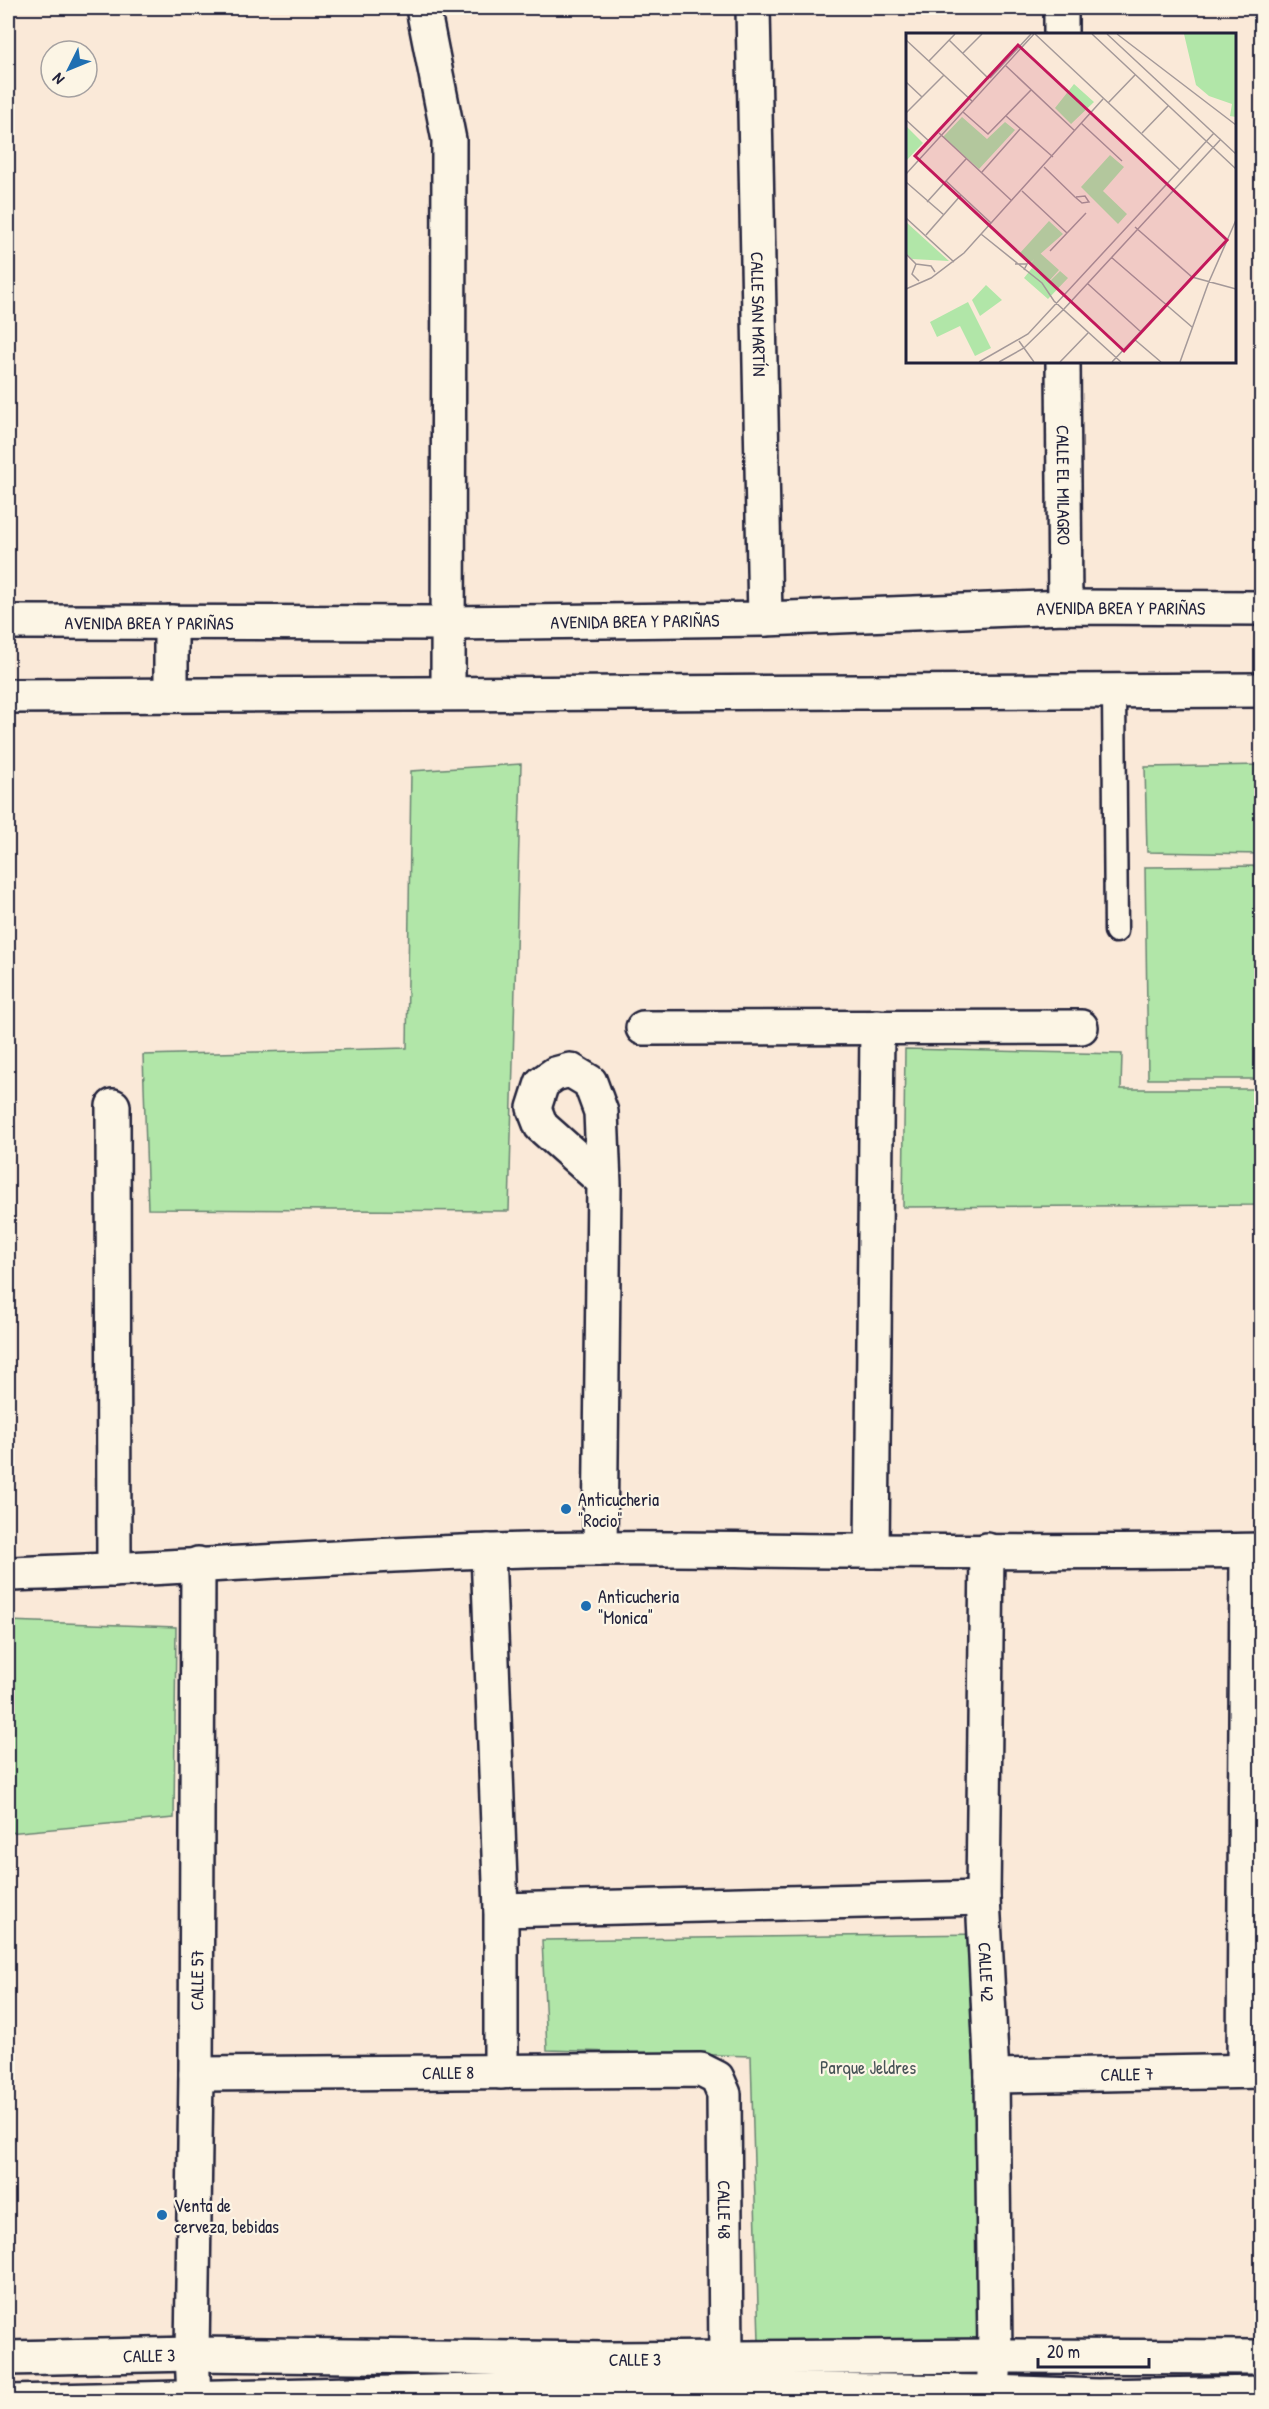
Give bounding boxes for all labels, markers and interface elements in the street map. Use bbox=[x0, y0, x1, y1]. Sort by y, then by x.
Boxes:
inset map bbox=[906, 33, 1236, 363]
north arrow bbox=[39, 39, 99, 99]
text: N bbox=[47, 68, 69, 90]
street label: CALLE SAN MARTÍN bbox=[745, 251, 773, 377]
street label: CALLE EL MILAGRO bbox=[1051, 425, 1077, 545]
street label: AVENIDA BREA Y PARIÑAS bbox=[1036, 594, 1205, 621]
street label: AVENIDA BREA Y PARIÑAS bbox=[550, 607, 720, 634]
street label: AVENIDA BREA Y PARIÑAS bbox=[64, 610, 234, 635]
place label: Anticucheria "Rocio" bbox=[578, 1487, 659, 1533]
marker: Anticucheria "Rocio" bbox=[559, 1502, 573, 1516]
place label: Anticucheria "Monica" bbox=[598, 1584, 679, 1630]
marker: Anticucheria "Monica" bbox=[579, 1599, 593, 1613]
street label: CALLE 42 bbox=[973, 1942, 1001, 2003]
street label: CALLE 57 bbox=[184, 1950, 209, 2010]
park label: Parque Jeldres bbox=[820, 2055, 916, 2080]
street label: CALLE 8 bbox=[422, 2059, 474, 2085]
street label: CALLE 7 bbox=[1100, 2061, 1154, 2086]
street label: CALLE 48 bbox=[712, 2180, 738, 2239]
place label: Venta de cerveza, bebidas bbox=[174, 2193, 279, 2239]
marker: Venta de cerveza, bebidas bbox=[155, 2208, 169, 2222]
scale bar bbox=[1038, 2331, 1149, 2369]
text: 20 m bbox=[1047, 2339, 1080, 2364]
street label: CALLE 3 bbox=[123, 2342, 175, 2368]
street label: CALLE 3 bbox=[609, 2346, 661, 2372]

